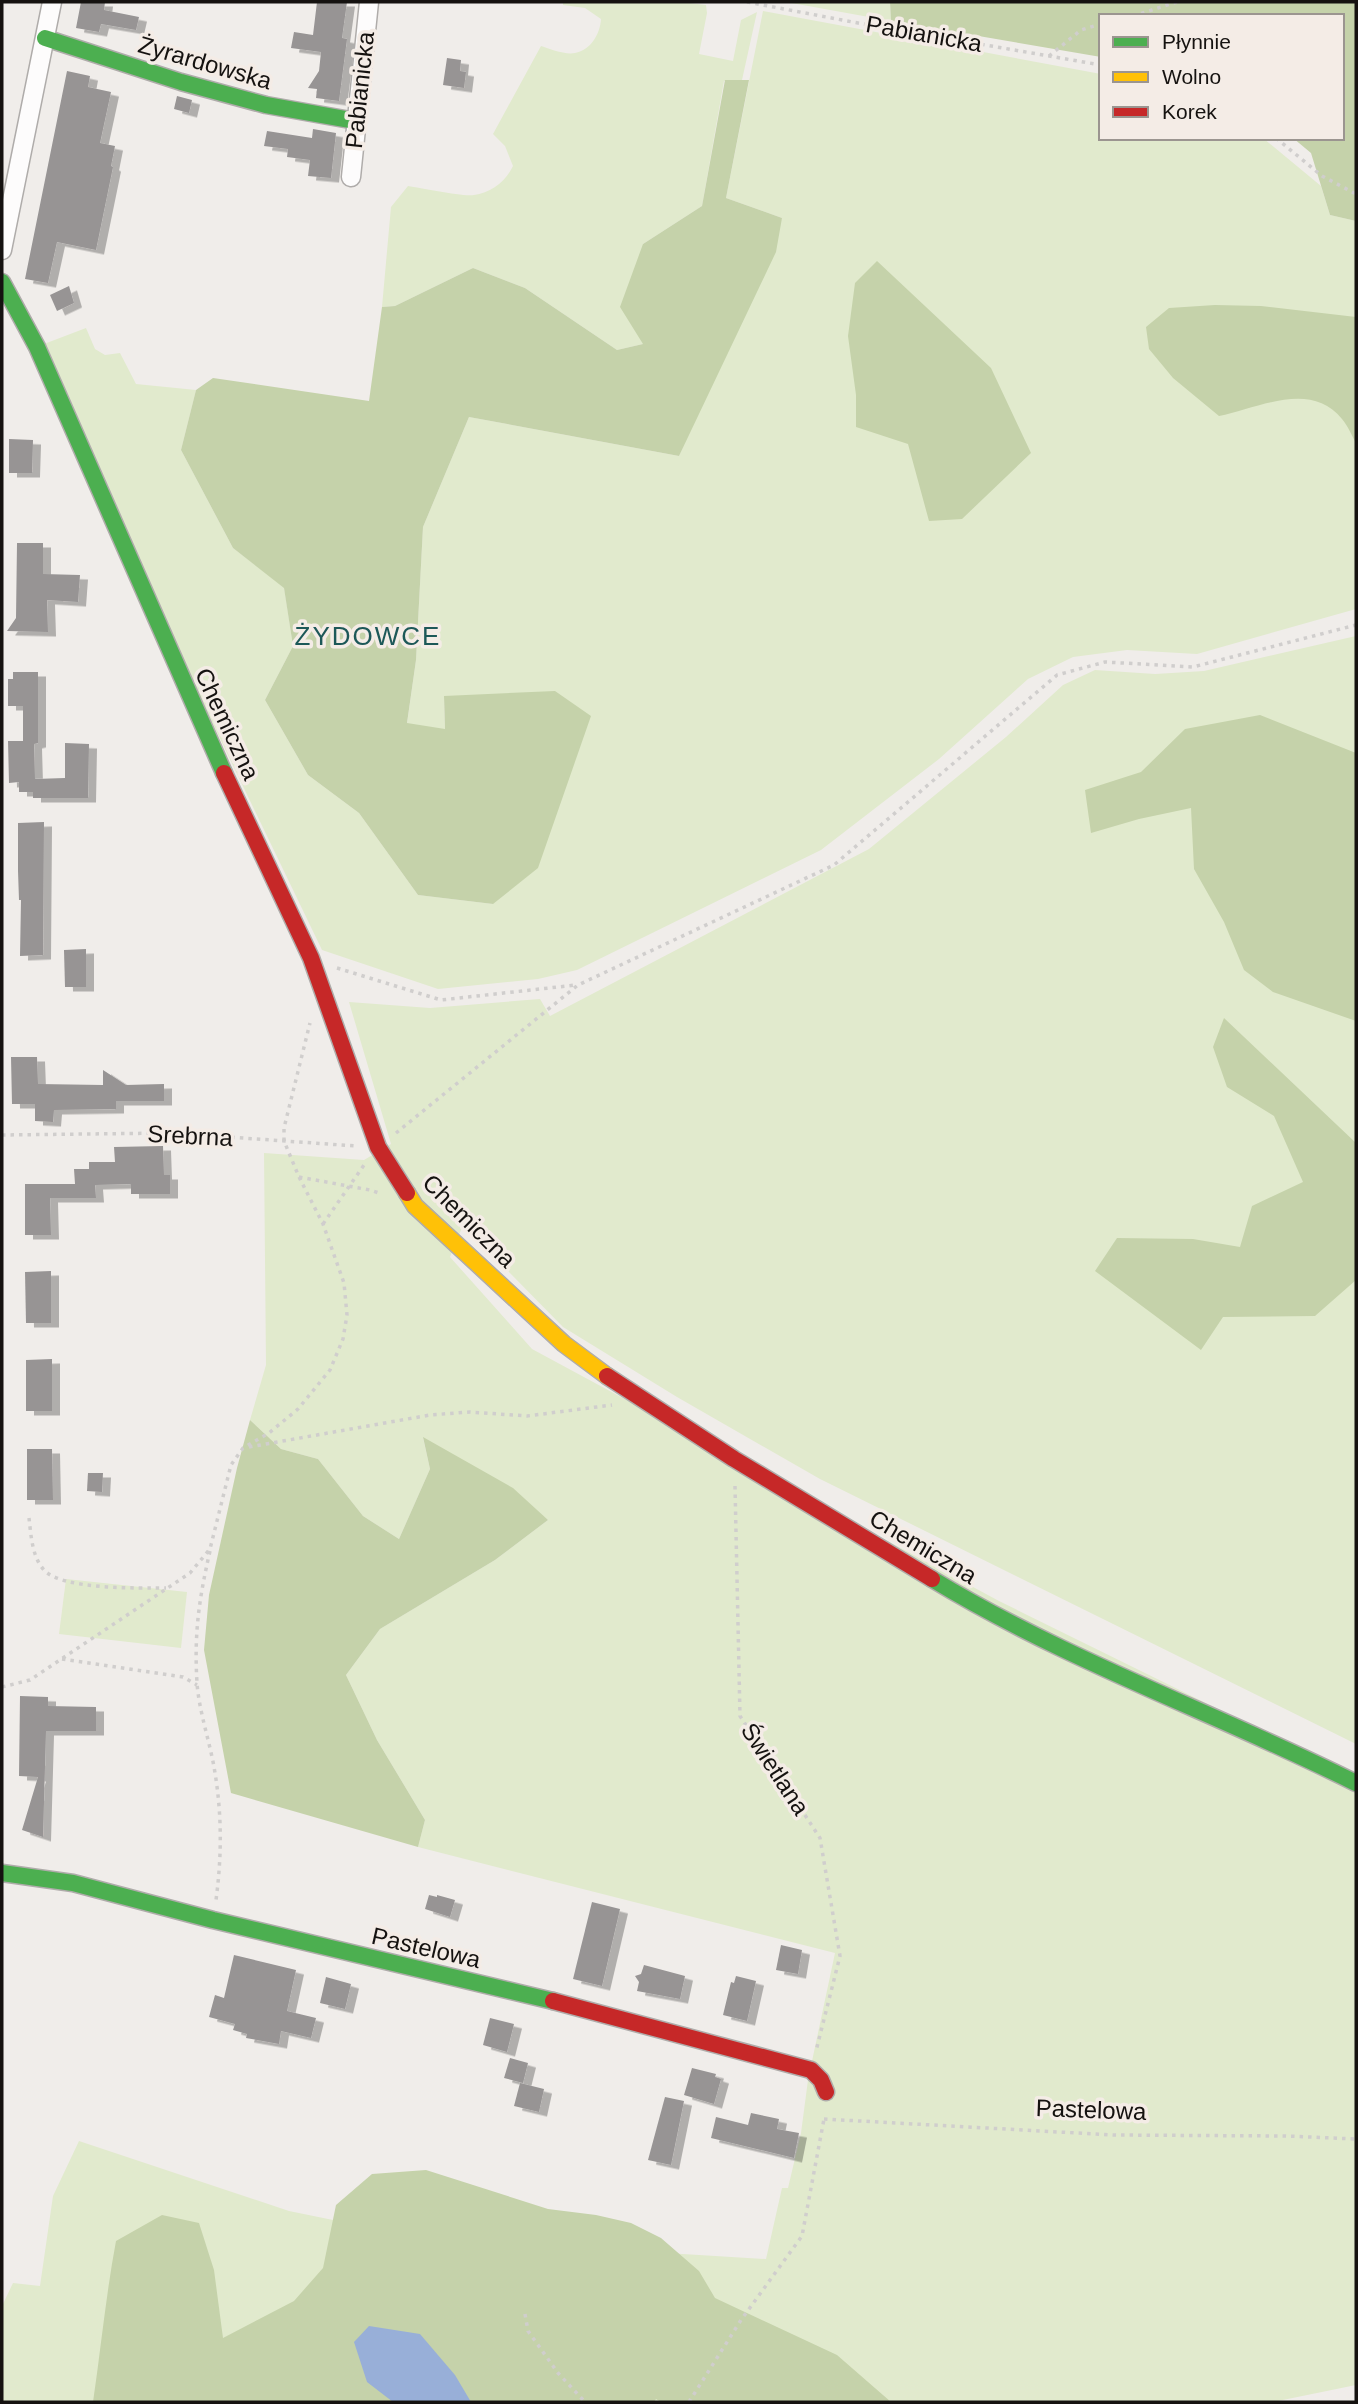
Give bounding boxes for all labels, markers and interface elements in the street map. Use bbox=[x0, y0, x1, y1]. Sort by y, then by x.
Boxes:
street label: Pabianicka bbox=[864, 10, 985, 57]
legend bbox=[1099, 14, 1344, 140]
street label: Pabianicka bbox=[340, 30, 379, 150]
text: Płynnie bbox=[1162, 30, 1231, 53]
street label: Żyrardowska bbox=[135, 31, 276, 95]
text: Wolno bbox=[1162, 65, 1221, 88]
text: Korek bbox=[1162, 100, 1217, 123]
district label: ŻYDOWCE bbox=[295, 621, 441, 651]
street label: Chemiczna bbox=[190, 664, 265, 784]
street label: Srebrna bbox=[147, 1120, 234, 1151]
street label: Chemiczna bbox=[417, 1169, 522, 1273]
street label: Chemiczna bbox=[865, 1504, 982, 1589]
street label: Świetlana bbox=[736, 1718, 815, 1820]
street label: Pastelowa bbox=[369, 1922, 484, 1973]
street label: Pastelowa bbox=[1035, 2094, 1147, 2125]

